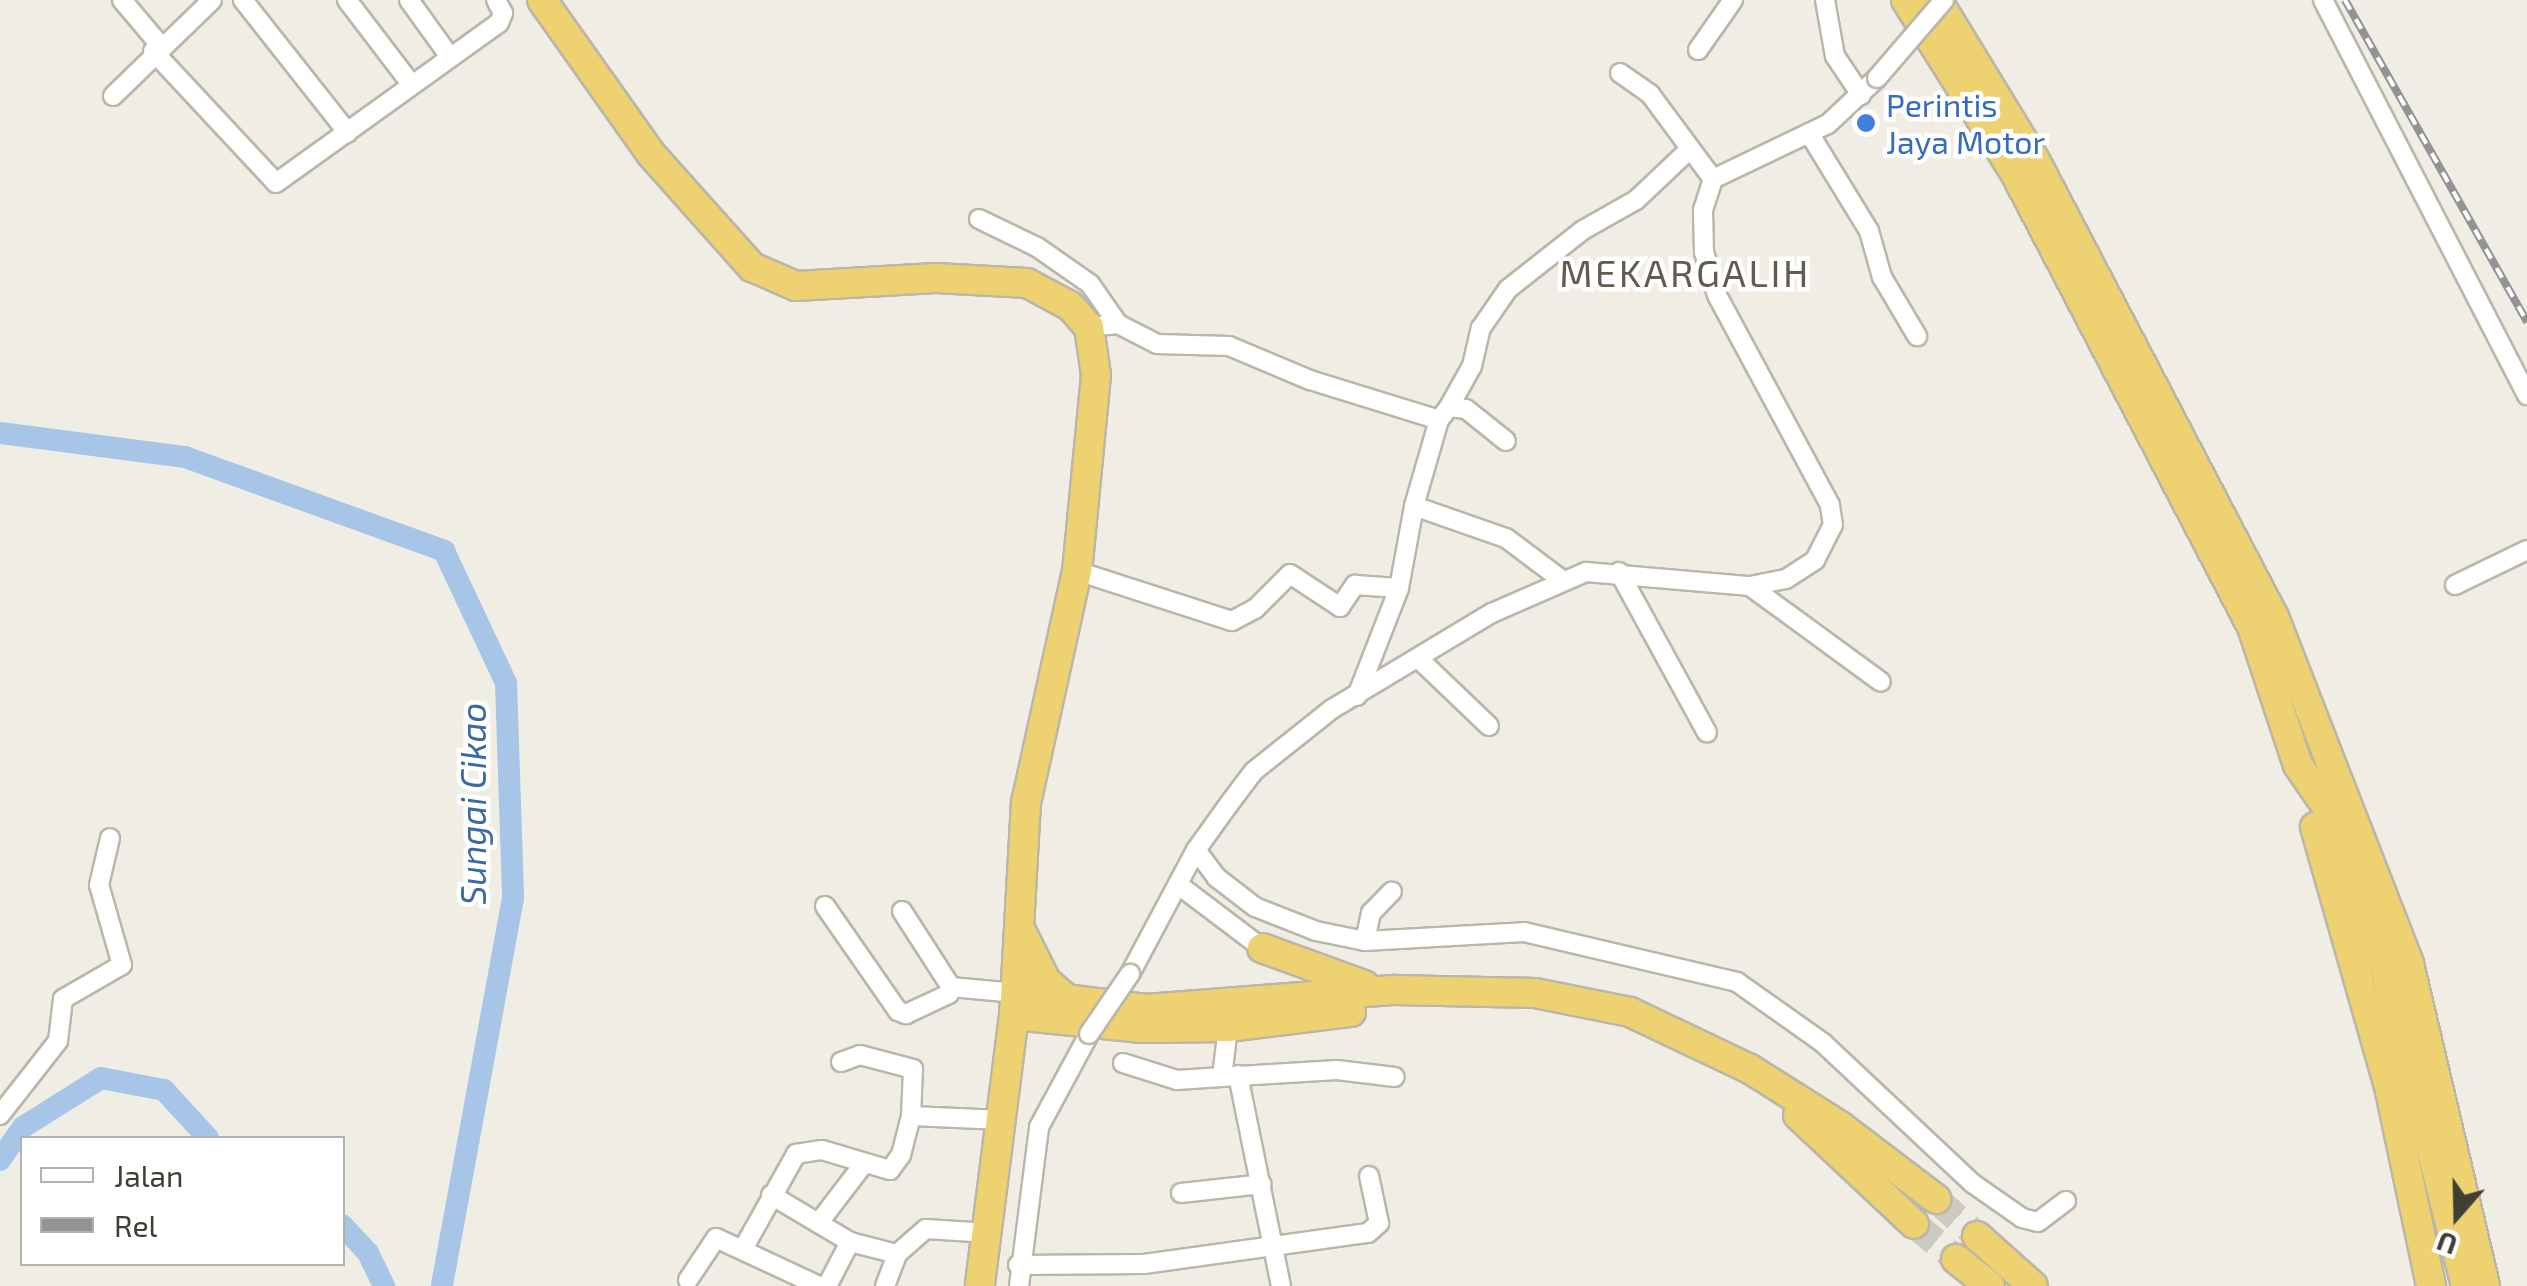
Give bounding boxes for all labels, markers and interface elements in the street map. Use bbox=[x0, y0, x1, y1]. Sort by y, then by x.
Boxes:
place label: Perintis Jaya Motor bbox=[1886, 86, 2045, 161]
marker: Perintis Jaya Motor bbox=[1855, 112, 1877, 134]
district label: MEKARGALIH bbox=[1559, 250, 1811, 296]
water label: Sungai Cikao bbox=[451, 703, 493, 905]
legend bbox=[20, 1136, 345, 1266]
text: Jalan bbox=[114, 1157, 183, 1193]
north arrow bbox=[2407, 1166, 2507, 1266]
text: Rel bbox=[114, 1207, 157, 1243]
text: U bbox=[2432, 1225, 2462, 1263]

